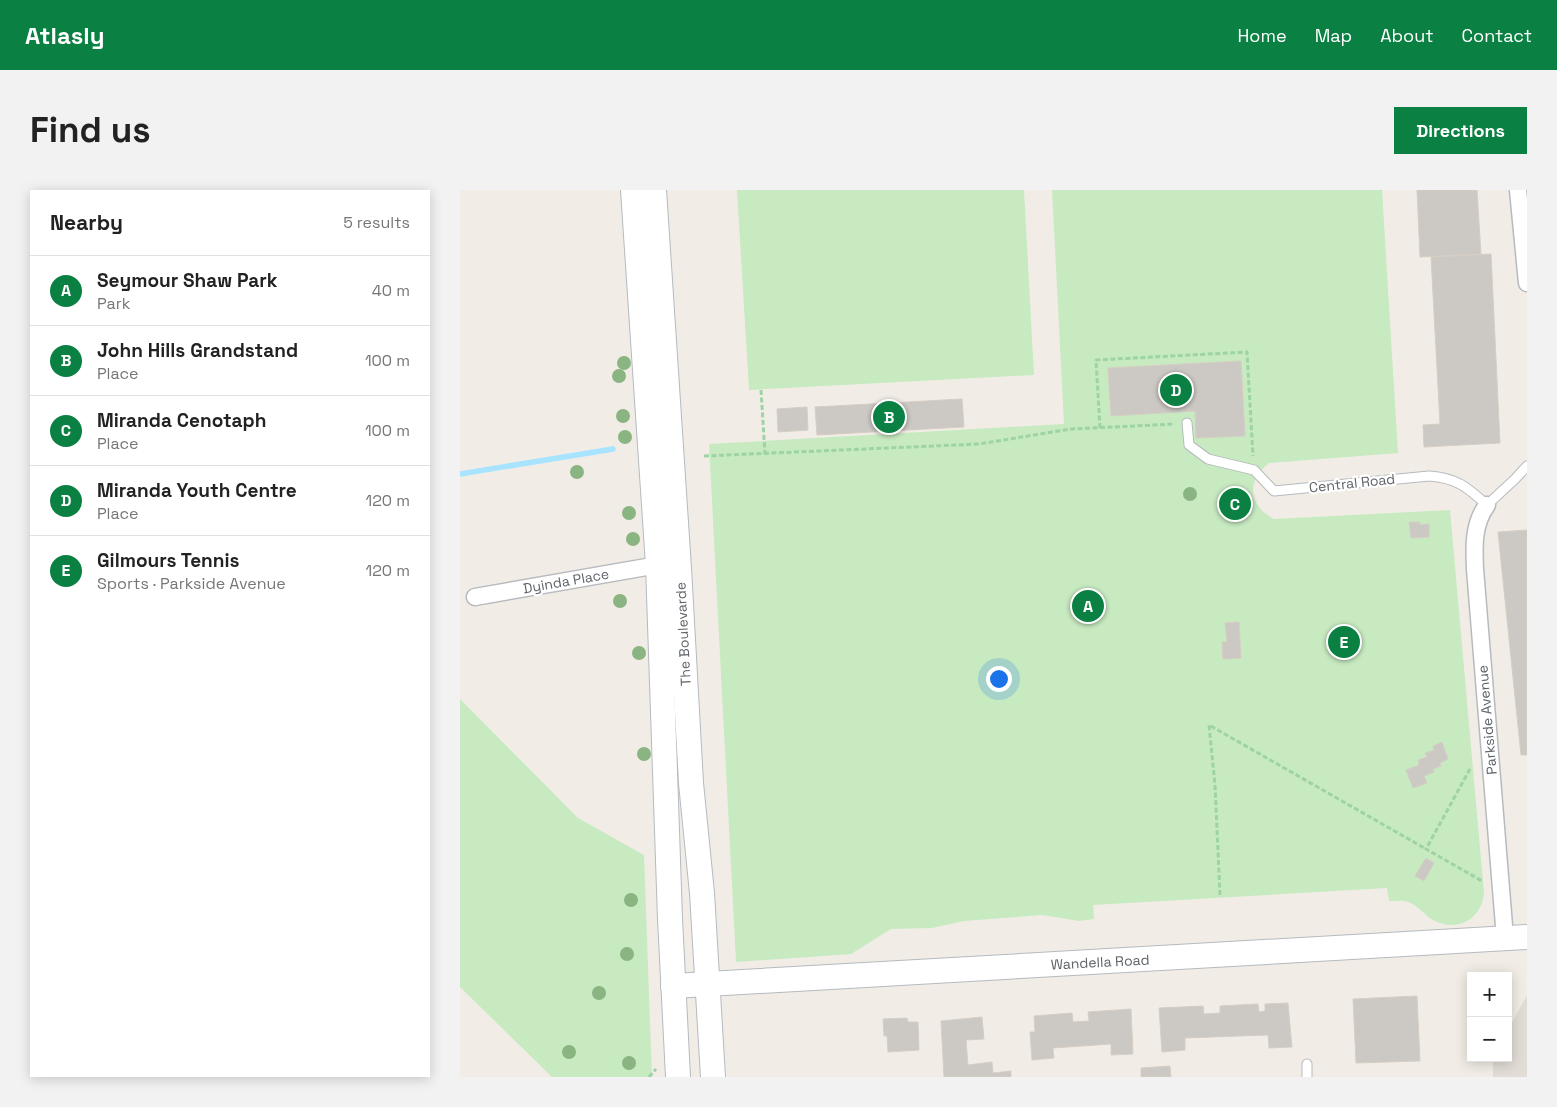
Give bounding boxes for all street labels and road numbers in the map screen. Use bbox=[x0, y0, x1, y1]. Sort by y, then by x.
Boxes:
street label: Central Road bbox=[1308, 470, 1396, 496]
street label: Dyinda Place bbox=[522, 565, 610, 597]
street label: The Boulevarde bbox=[671, 581, 695, 687]
street label: Parkside Avenue bbox=[1473, 664, 1501, 776]
street label: Wandella Road bbox=[1050, 950, 1150, 974]

